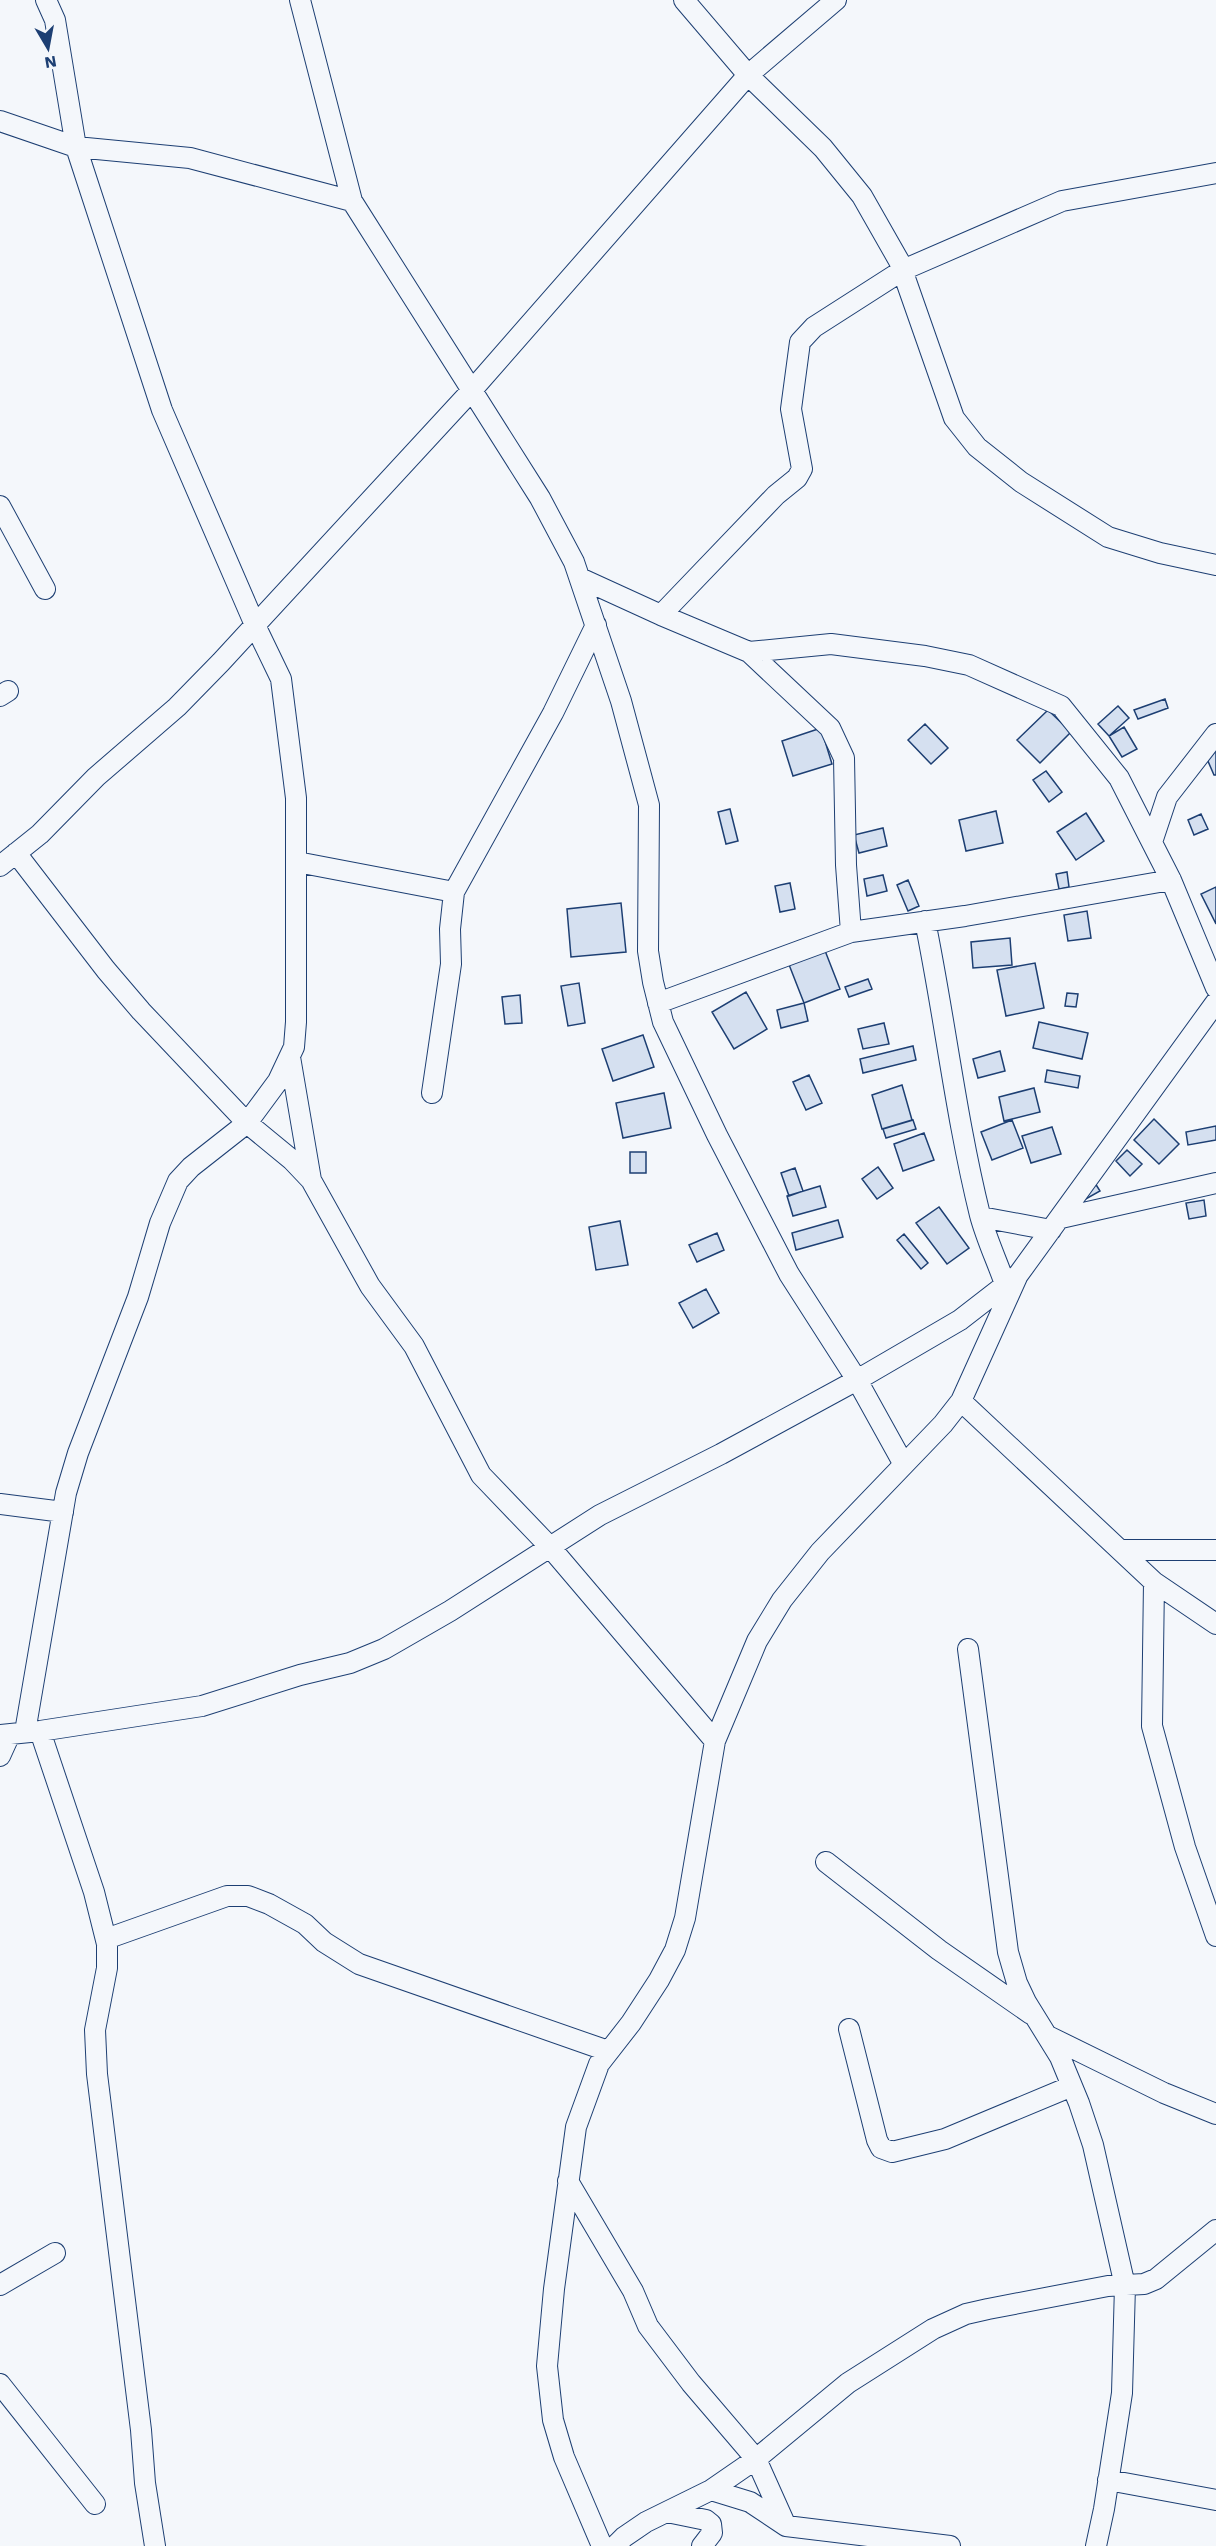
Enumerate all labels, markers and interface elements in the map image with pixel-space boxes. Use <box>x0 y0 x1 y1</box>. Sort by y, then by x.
north arrow <box>18 18 78 78</box>
text: N <box>43 52 58 73</box>

